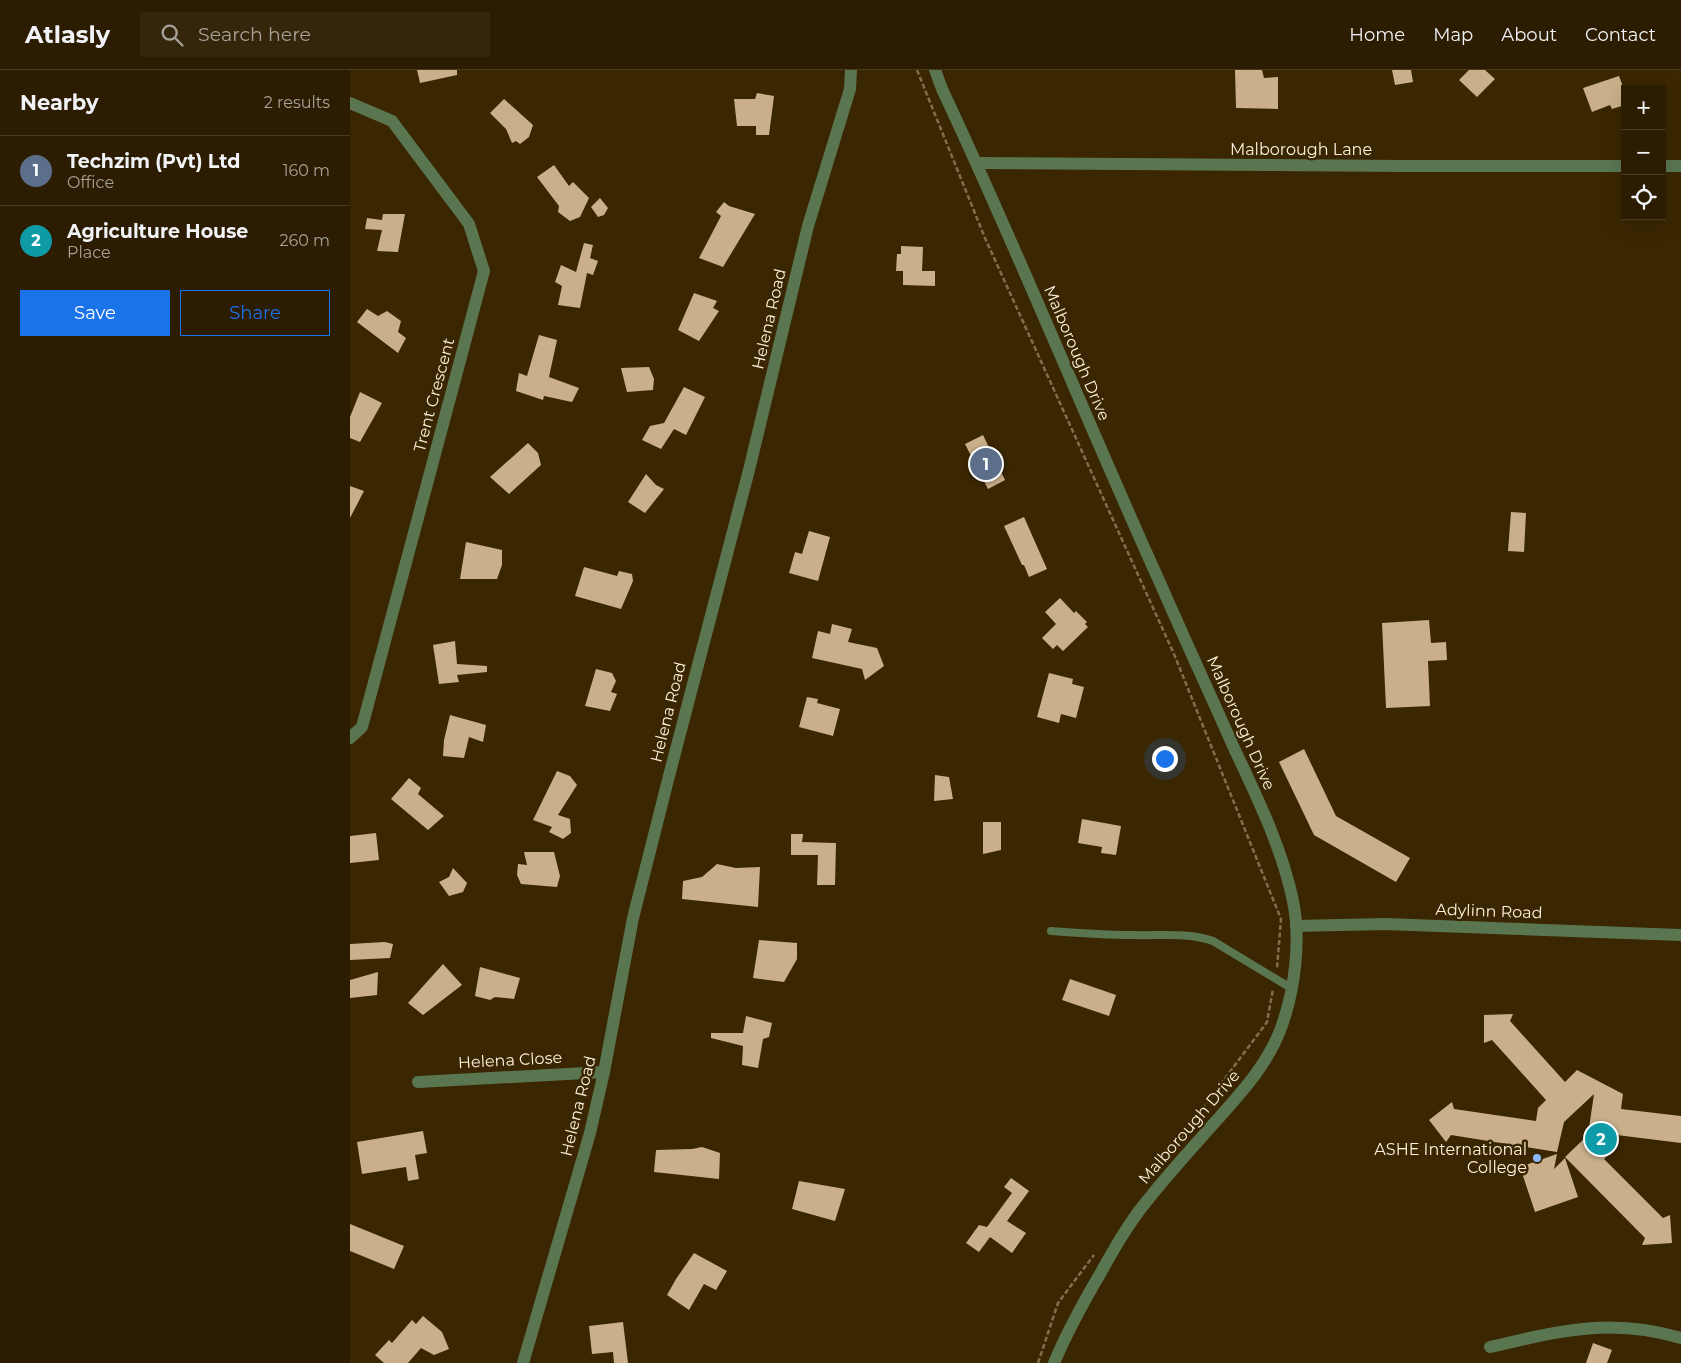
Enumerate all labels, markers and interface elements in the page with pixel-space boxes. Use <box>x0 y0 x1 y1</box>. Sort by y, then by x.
search box <box>140 12 490 57</box>
text: Atlasly <box>25 20 110 49</box>
icon: search <box>158 21 186 49</box>
text: Search here <box>198 23 311 46</box>
text: Home <box>1349 24 1405 46</box>
text: Map <box>1433 24 1473 46</box>
text: About <box>1501 24 1557 46</box>
text: Contact <box>1585 24 1656 46</box>
map controls <box>1621 85 1666 220</box>
button: + <box>1621 85 1666 130</box>
text: Nearby <box>20 90 99 115</box>
text: 2 results <box>264 93 330 112</box>
button: − <box>1621 130 1666 175</box>
street label: Malborough Lane <box>1230 140 1372 159</box>
text: Techzim (Pvt) Ltd <box>67 150 240 173</box>
text: 1 <box>33 161 39 180</box>
text: 160 m <box>283 161 330 180</box>
text: Office <box>67 173 114 192</box>
button: locate <box>1621 175 1666 220</box>
text: Agriculture House <box>67 220 248 243</box>
text: 2 <box>31 231 41 250</box>
text: 260 m <box>279 231 330 250</box>
text: Place <box>67 243 111 262</box>
street label: Helena Road <box>748 267 790 371</box>
street label: Malborough Drive <box>1040 283 1114 423</box>
button: Save <box>20 290 170 336</box>
button: Share <box>180 290 330 336</box>
street label: Trent Crescent <box>410 335 458 454</box>
pin: 1 <box>970 445 1002 483</box>
street label: Malborough Drive <box>1203 653 1279 793</box>
street label: Helena Road <box>646 660 690 764</box>
your location <box>1152 746 1178 772</box>
street label: Adylinn Road <box>1435 900 1543 922</box>
street label: Helena Close <box>457 1048 563 1072</box>
street label: Helena Road <box>556 1054 600 1158</box>
street label: Malborough Drive <box>1134 1066 1244 1188</box>
pin: 2 <box>1585 1120 1617 1158</box>
place label: ASHE International College <box>1374 1140 1527 1177</box>
marker: ASHE International College <box>1531 1152 1543 1164</box>

